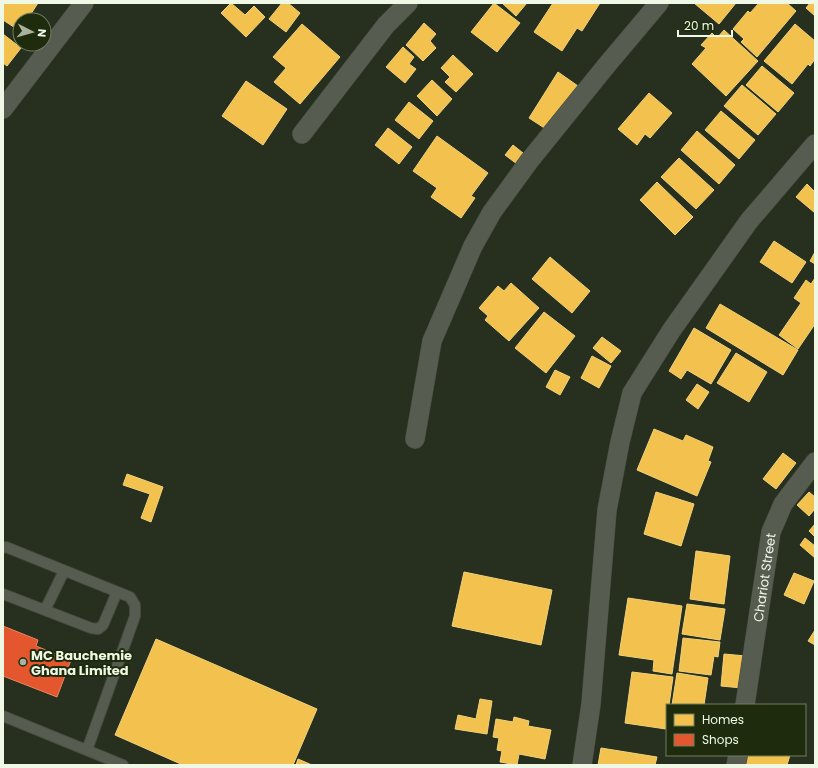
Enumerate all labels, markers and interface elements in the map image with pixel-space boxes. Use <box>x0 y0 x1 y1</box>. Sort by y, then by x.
north arrow <box>12 12 52 52</box>
scale bar <box>678 12 732 38</box>
text: 20 m <box>684 17 714 34</box>
text: N <box>34 28 50 38</box>
street label: Chariot Street <box>749 531 781 623</box>
place label: MC Bauchemie Ghana Limited <box>31 646 132 680</box>
marker: MC Bauchemie Ghana Limited <box>18 657 28 667</box>
legend <box>666 704 806 756</box>
text: Homes <box>702 711 744 728</box>
text: Shops <box>702 731 739 748</box>

